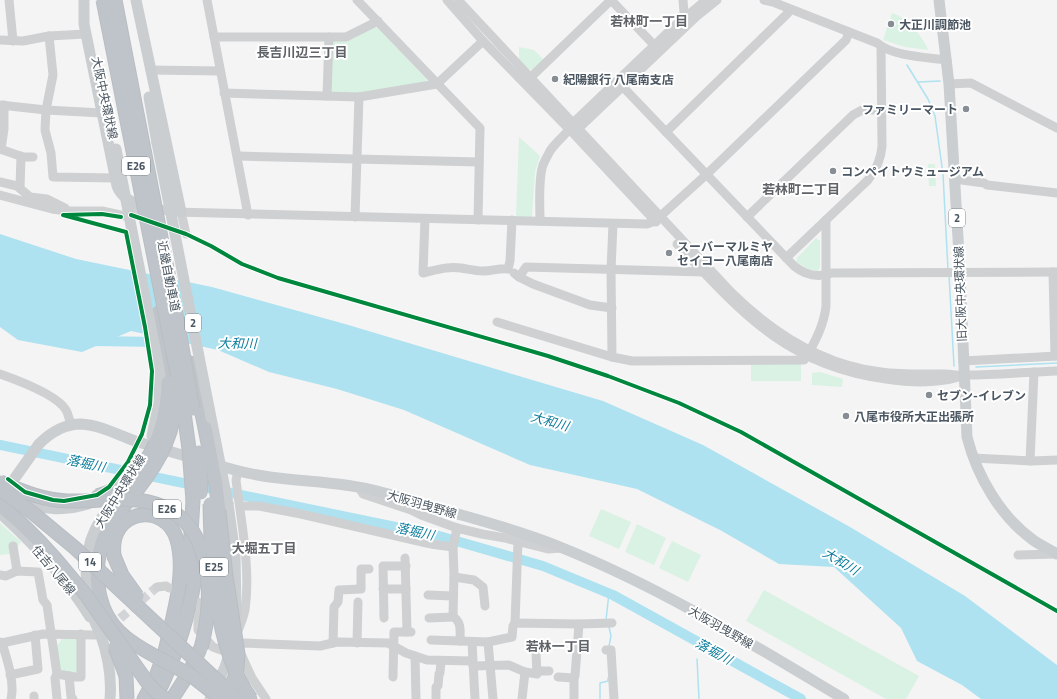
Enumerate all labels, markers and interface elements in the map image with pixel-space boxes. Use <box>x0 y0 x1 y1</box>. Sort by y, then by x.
district label: 若林町一丁目 <box>610 11 688 31</box>
place label: 大正川調節池 <box>899 15 971 34</box>
marker: 大正川調節池 <box>886 19 896 29</box>
district label: 長吉川辺三丁目 <box>256 42 348 62</box>
street label: 大阪中央環状線 <box>87 55 123 141</box>
place label: 紀陽銀行 八尾南支店 <box>563 70 674 89</box>
marker: 紀陽銀行 八尾南支店 <box>550 74 560 84</box>
place label: ファミリーマート <box>862 100 958 119</box>
marker: ファミリーマート <box>961 104 971 114</box>
road number: E26 <box>122 157 150 175</box>
place label: コンペイトウミュージアム <box>841 162 984 181</box>
marker: コンペイトウミュージアム <box>828 166 838 176</box>
district label: 若林町二丁目 <box>762 179 840 199</box>
road number: 2 <box>949 209 965 227</box>
place label: スーバーマルミヤ セイコー八尾南店 <box>677 237 773 270</box>
street label: 近畿自動車道 <box>153 239 185 313</box>
street label: 旧大阪中央環状線 <box>949 246 971 342</box>
marker: スーバーマルミヤ セイコー八尾南店 <box>664 248 674 258</box>
road number: 2 <box>185 314 201 332</box>
water label: 大和川 <box>217 333 259 353</box>
place label: セブン-イレブン <box>937 386 1026 405</box>
marker: セブン-イレブン <box>924 390 934 400</box>
water label: 大和川 <box>528 406 573 437</box>
place label: 八尾市役所大正出張所 <box>854 407 974 426</box>
marker: 八尾市役所大正出張所 <box>841 411 851 421</box>
water label: 落堀川 <box>65 449 109 477</box>
street label: 大阪中央環状線 <box>90 450 150 532</box>
street label: 大阪羽曳野線 <box>385 485 459 523</box>
road number: E26 <box>153 500 181 518</box>
water label: 落堀川 <box>394 517 438 545</box>
district label: 大堀五丁目 <box>231 538 297 558</box>
street label: 住吉八尾線 <box>27 541 81 599</box>
water label: 大和川 <box>819 542 865 581</box>
road number: 14 <box>79 553 101 571</box>
road number: E25 <box>200 558 228 576</box>
street label: 大阪羽曳野線 <box>685 601 757 653</box>
water label: 落堀川 <box>692 633 738 670</box>
district label: 若林一丁目 <box>525 636 591 656</box>

